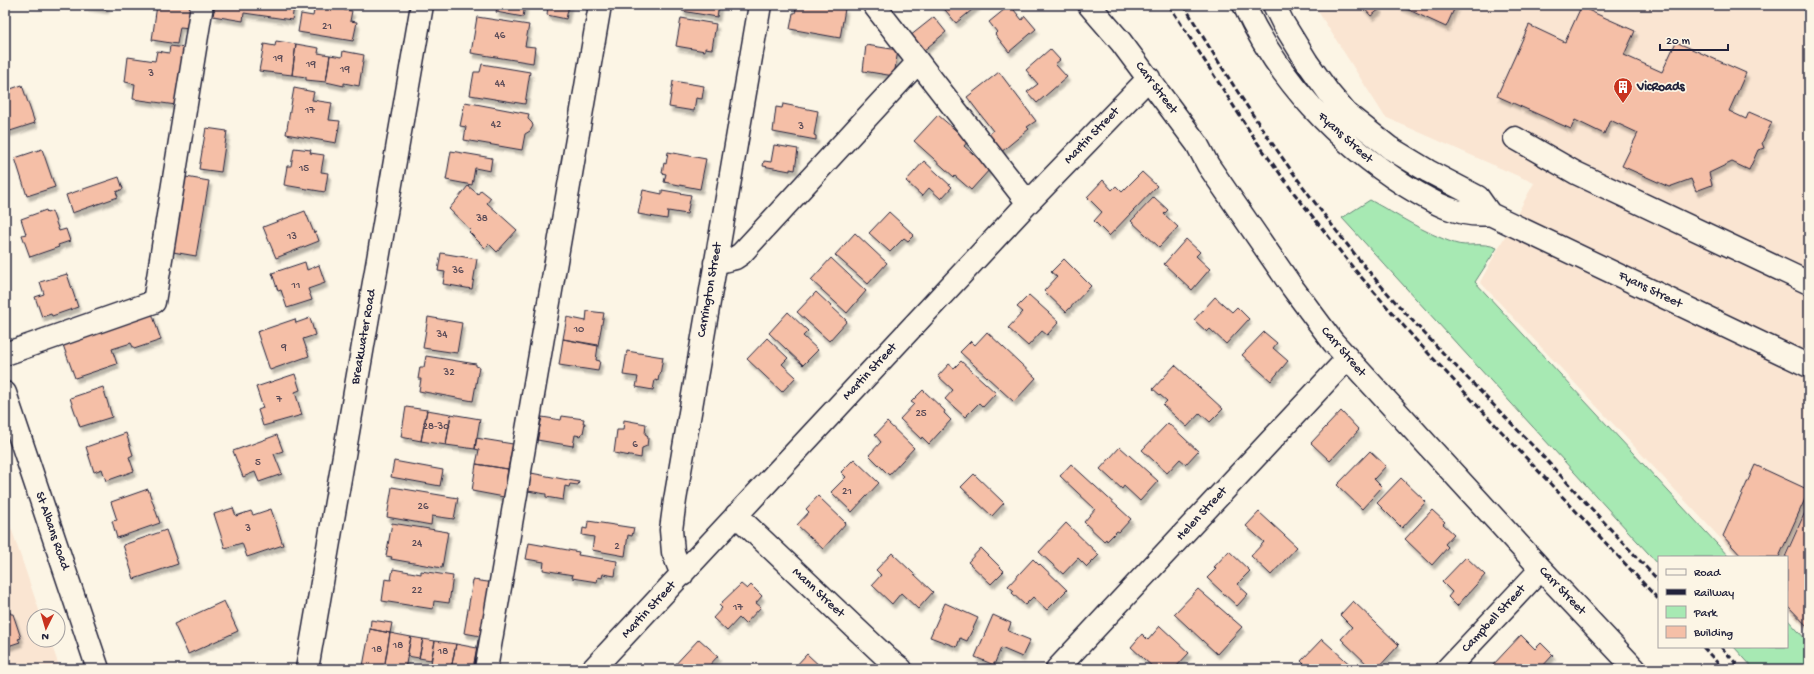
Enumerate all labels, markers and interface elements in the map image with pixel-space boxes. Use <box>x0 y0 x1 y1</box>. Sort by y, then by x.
house number: 21 <box>322 21 332 33</box>
scale bar <box>1660 26 1728 52</box>
house number: 46 <box>495 30 506 42</box>
text: 20 m <box>1666 35 1691 49</box>
house number: 19 <box>272 53 283 65</box>
house number: 19 <box>305 59 316 71</box>
street label: Carr Street <box>1132 59 1181 118</box>
house number: 19 <box>339 64 350 76</box>
house number: 3 <box>147 68 154 80</box>
building icon: VicRoads <box>1612 76 1634 104</box>
house number: 44 <box>495 78 506 90</box>
place label: VicRoads <box>1636 80 1686 95</box>
street label: Martin Street <box>1061 103 1124 167</box>
house number: 17 <box>304 105 315 117</box>
street label: Fyans Street <box>1314 109 1377 168</box>
house number: 42 <box>491 119 502 131</box>
house number: 3 <box>797 121 804 133</box>
house number: 15 <box>298 163 309 175</box>
house number: 38 <box>475 213 488 225</box>
house number: 13 <box>286 231 297 243</box>
street label: Carrington Street <box>694 240 726 338</box>
house number: 36 <box>451 265 464 277</box>
street label: Fyans Street <box>1615 268 1686 313</box>
house number: 11 <box>291 280 300 292</box>
street label: Breakwater Road <box>348 287 380 387</box>
house number: 10 <box>573 324 584 336</box>
street label: Carr Street <box>1317 324 1370 381</box>
house number: 34 <box>436 329 448 341</box>
street label: Martin Street <box>840 339 901 404</box>
house number: 9 <box>280 342 287 354</box>
house number: 32 <box>442 367 455 379</box>
house number: 7 <box>275 394 282 406</box>
house number: 25 <box>915 408 927 420</box>
house number: 28-30 <box>423 421 449 433</box>
house number: 6 <box>632 439 638 451</box>
house number: 5 <box>255 457 261 469</box>
street label: Helen Street <box>1173 483 1232 544</box>
house number: 21 <box>842 486 852 498</box>
street label: St Albans Road <box>32 490 73 573</box>
house number: 26 <box>418 501 429 513</box>
house number: 3 <box>244 523 251 535</box>
house number: 24 <box>412 538 423 550</box>
house number: 2 <box>614 541 620 553</box>
legend <box>1658 556 1788 648</box>
street label: Carr Street <box>1535 564 1590 619</box>
street label: Mann Street <box>789 565 849 622</box>
text: Road <box>1694 567 1721 581</box>
street label: Martin Street <box>619 577 680 642</box>
street label: Campbell Street <box>1459 581 1530 656</box>
house number: 22 <box>412 585 423 597</box>
text: Railway <box>1694 587 1734 601</box>
house number: 17 <box>732 602 743 614</box>
text: Park <box>1693 607 1719 621</box>
north arrow <box>26 608 66 648</box>
text: Building <box>1693 627 1733 641</box>
text: N <box>41 630 49 642</box>
house number: 18 <box>392 640 403 652</box>
house number: 18 <box>371 644 382 656</box>
house number: 18 <box>437 646 448 658</box>

